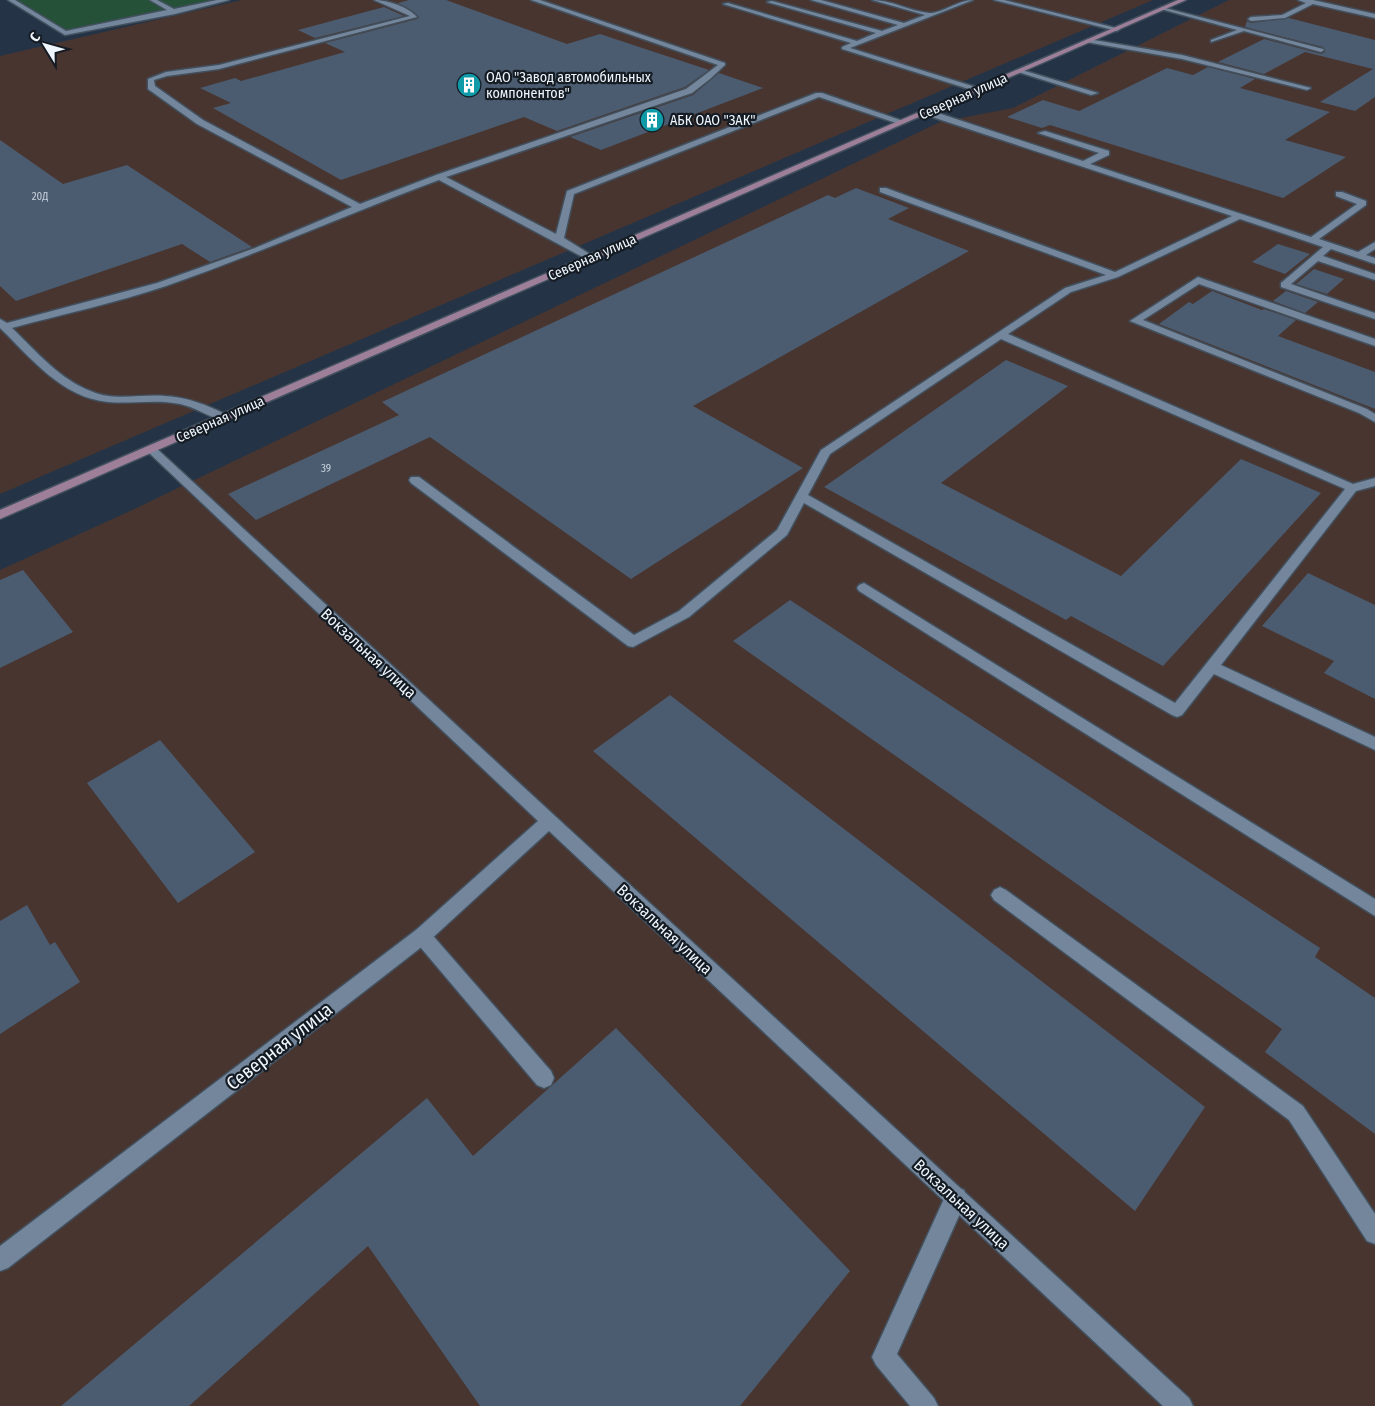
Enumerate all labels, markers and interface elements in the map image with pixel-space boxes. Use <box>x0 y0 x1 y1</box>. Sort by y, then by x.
north arrow <box>20 20 70 70</box>
text: С <box>26 29 44 46</box>
place label: ОАО "Завод автомобильных компонентов" <box>486 69 652 102</box>
street label: Северная улица <box>916 69 1010 123</box>
building icon: ОАО "Завод автомобильных компонентов" <box>456 72 482 98</box>
building icon: АБК ОАО "ЗАК" <box>639 107 665 133</box>
place label: АБК ОАО "ЗАК" <box>670 112 755 129</box>
house number: 20Д <box>32 190 48 203</box>
street label: Северная улица <box>545 230 639 284</box>
street label: Северная улица <box>173 392 267 446</box>
house number: 39 <box>321 462 331 475</box>
street label: Вокзальная улица <box>317 604 420 702</box>
street label: Вокзальная улица <box>613 880 716 978</box>
street label: Северная улица <box>222 998 337 1095</box>
street label: Вокзальная улица <box>910 1155 1013 1253</box>

